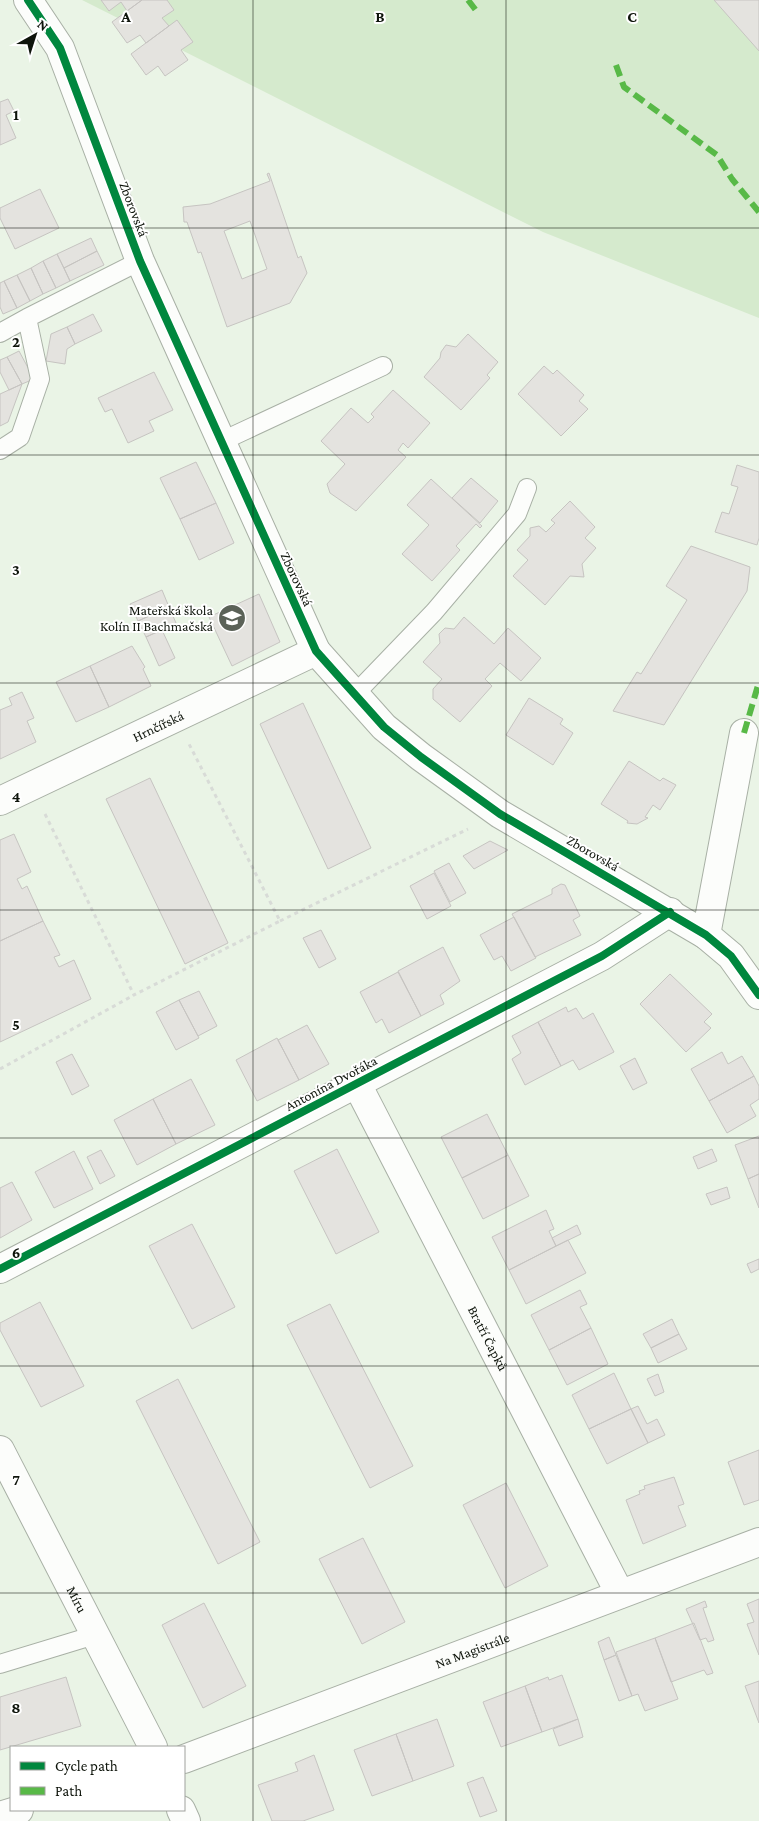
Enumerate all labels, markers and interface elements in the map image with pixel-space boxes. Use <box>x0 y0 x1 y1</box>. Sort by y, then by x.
text: A <box>120 8 131 25</box>
text: B <box>375 8 385 25</box>
text: C <box>627 8 637 25</box>
north arrow <box>10 10 60 60</box>
text: N <box>34 16 52 34</box>
text: 1 <box>13 106 19 123</box>
street label: Zborovská <box>116 179 152 239</box>
text: 2 <box>12 333 20 350</box>
street label: Zborovská <box>278 549 317 609</box>
text: 3 <box>12 561 20 578</box>
place label: Mateřská škola Kolín II Bachmačská <box>100 602 214 634</box>
school or university icon: Mateřská škola Kolín II Bachmačská <box>217 603 247 633</box>
street label: Hrnčířská <box>130 707 187 745</box>
text: 4 <box>12 788 21 805</box>
street label: Zborovská <box>564 832 623 875</box>
text: 5 <box>12 1016 20 1033</box>
street label: Antonína Dvořáka <box>282 1052 380 1114</box>
text: 6 <box>12 1244 20 1261</box>
street label: Bratří Čapků <box>465 1303 512 1374</box>
text: 7 <box>12 1471 20 1488</box>
street label: Míru <box>63 1583 91 1616</box>
street label: Na Magistrále <box>433 1629 511 1671</box>
text: 8 <box>11 1699 21 1716</box>
legend <box>10 1746 185 1811</box>
text: Cycle path <box>55 1758 118 1775</box>
text: Path <box>55 1783 82 1799</box>

